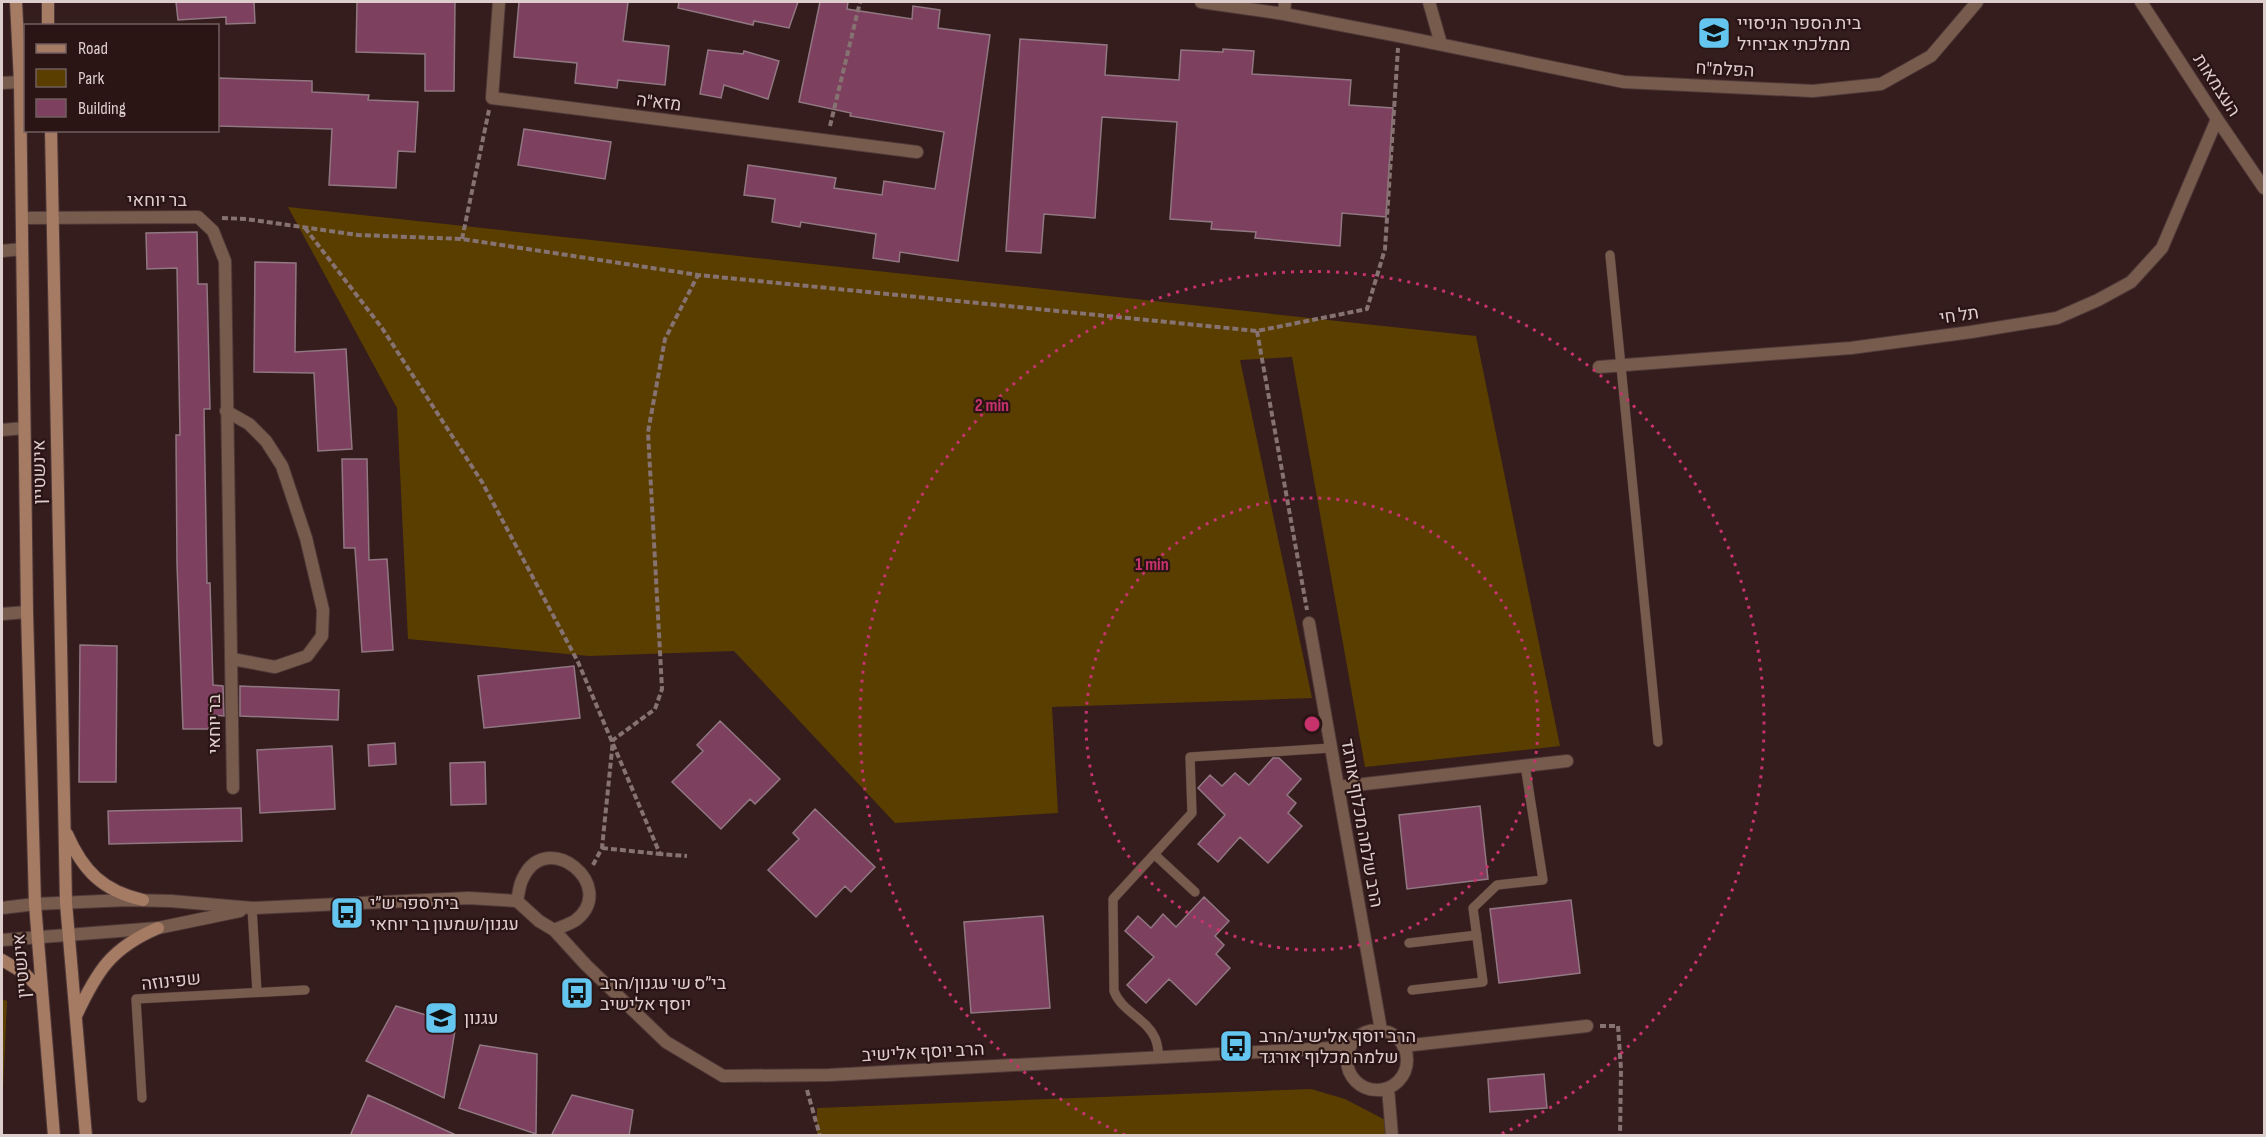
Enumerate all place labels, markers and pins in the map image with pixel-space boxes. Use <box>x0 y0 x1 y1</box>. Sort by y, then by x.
place label: בית הספר הניסויי ממלכתי אביחיל <box>1737 13 1862 55</box>
school or university icon: בית הספר הניסויי ממלכתי אביחיל <box>1696 15 1732 51</box>
centre of rings <box>1302 714 1322 734</box>
place label: בית ספר ש״י עגנון/שמעון בר יוחאי <box>370 893 519 935</box>
bus stop icon: בית ספר ש״י עגנון/שמעון בר יוחאי <box>329 895 365 931</box>
place label: בי״ס שי עגנון/הרב יוסף אלישיב <box>600 973 727 1015</box>
bus stop icon: בי״ס שי עגנון/הרב יוסף אלישיב <box>559 975 595 1011</box>
school or university icon: עגנון <box>423 1000 459 1036</box>
place label: עגנון <box>464 1008 498 1029</box>
place label: הרב יוסף אלישיב/הרב שלמה מכלוף אורגד <box>1259 1026 1416 1068</box>
bus stop icon: הרב יוסף אלישיב/הרב שלמה מכלוף אורגד <box>1218 1028 1254 1064</box>

